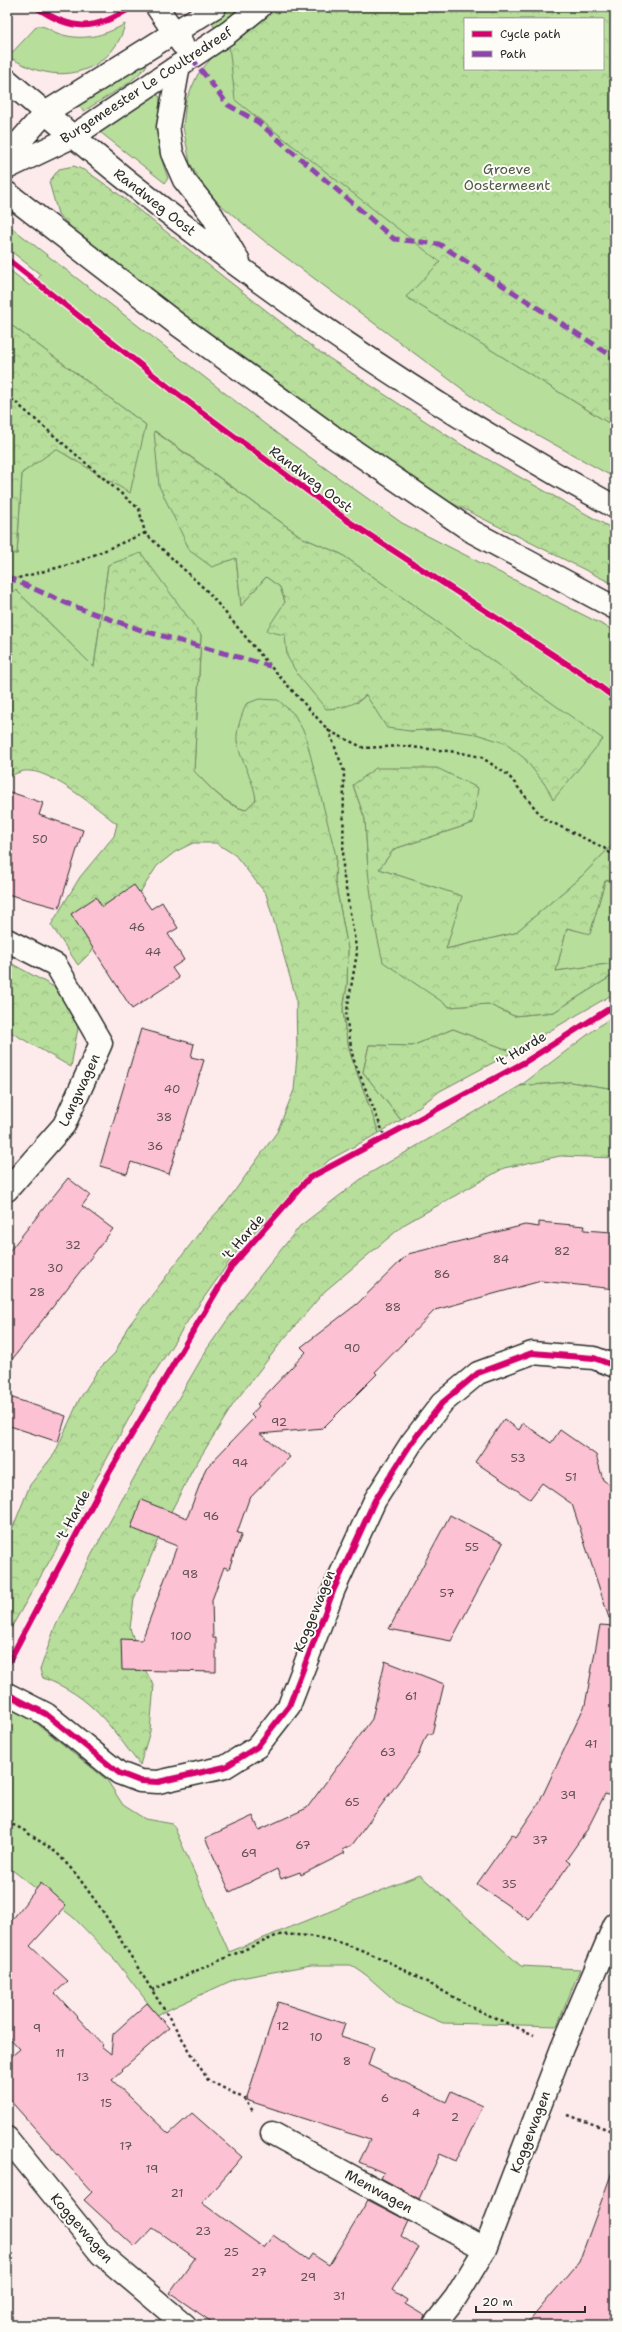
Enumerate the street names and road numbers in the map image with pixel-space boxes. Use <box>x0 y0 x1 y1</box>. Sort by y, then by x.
street label: Burgemeester Le Coultredreef <box>57 22 236 147</box>
street label: Randweg Oost <box>110 164 200 240</box>
street label: Randweg Oost <box>266 442 356 516</box>
street label: 't Harde <box>493 1027 549 1071</box>
street label: Langwagen <box>54 1050 104 1129</box>
street label: 't Harde <box>218 1210 268 1264</box>
street label: 't Harde <box>52 1486 94 1544</box>
street label: Koggewagen <box>289 1567 339 1655</box>
street label: Koggewagen <box>506 2088 554 2176</box>
street label: Menwagen <box>342 2165 416 2217</box>
street label: Koggewagen <box>47 2189 118 2267</box>

